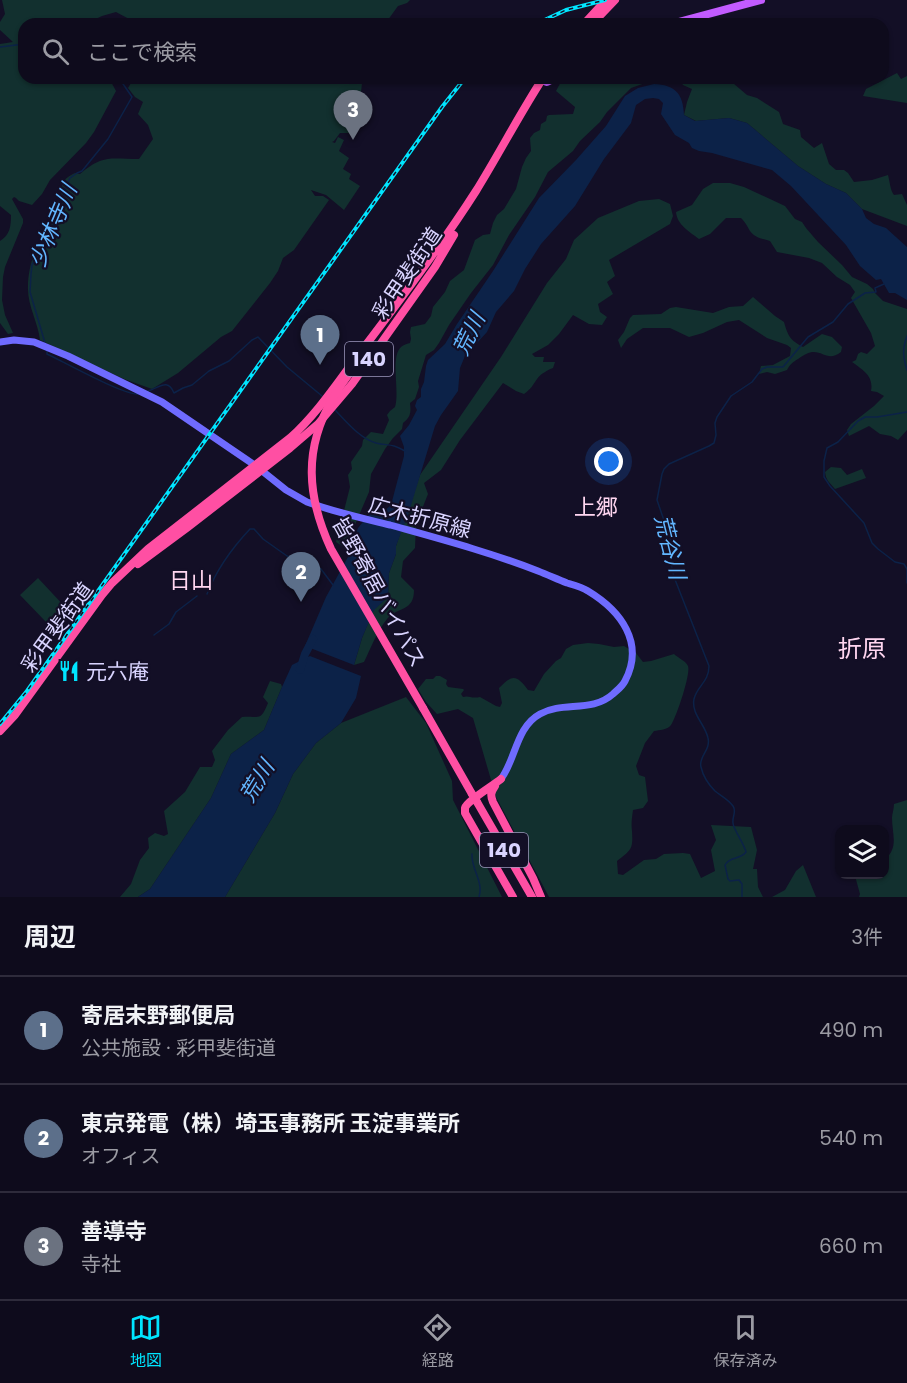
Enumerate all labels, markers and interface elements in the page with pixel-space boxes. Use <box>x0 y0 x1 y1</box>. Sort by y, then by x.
search box <box>18 18 889 84</box>
icon: search <box>39 35 72 68</box>
text: ここで検索 <box>87 37 197 68</box>
pin: 3 <box>334 90 372 140</box>
water label: 少林寺川 <box>22 178 85 273</box>
street label: 彩甲斐街道 <box>366 221 448 325</box>
water label: 荒川 <box>445 306 493 361</box>
pin: 1 <box>300 316 340 365</box>
road number: 140 <box>345 342 393 376</box>
your location <box>594 447 623 476</box>
street label: 広木折原線 <box>366 489 474 545</box>
district label: 上郷 <box>574 492 618 523</box>
water label: 荒谷川 <box>647 511 694 585</box>
street label: 皆野寄居バイパス <box>326 512 432 672</box>
pin: 2 <box>282 552 320 602</box>
district label: 日山 <box>169 565 213 596</box>
street label: 彩甲斐街道 <box>14 576 100 678</box>
district label: 折原 <box>838 632 886 665</box>
place label: 元六庵 <box>86 657 149 686</box>
restaurant icon: 元六庵 <box>57 659 81 683</box>
water label: 荒川 <box>232 752 283 808</box>
map controls <box>835 825 889 879</box>
button: layers <box>835 825 889 879</box>
road number: 140 <box>480 833 528 867</box>
text: 周辺 <box>24 919 76 955</box>
text: 3件 <box>851 923 883 951</box>
text: 寄居末野郵便局 <box>81 1000 235 1031</box>
text: 1 <box>40 1016 47 1044</box>
text: 490 m <box>819 1016 883 1044</box>
text: 公共施設 · 彩甲斐街道 <box>81 1034 276 1062</box>
text: 東京発電（株）埼玉事務所 玉淀事業所 <box>81 1108 460 1139</box>
text: 2 <box>38 1124 49 1152</box>
text: 540 m <box>819 1124 883 1152</box>
text: オフィス <box>81 1142 161 1170</box>
text: 善導寺 <box>81 1216 147 1247</box>
text: 3 <box>37 1232 50 1260</box>
text: 660 m <box>819 1232 883 1260</box>
text: 寺社 <box>81 1250 121 1278</box>
tab: 地図 <box>129 1311 162 1373</box>
tab: 経路 <box>421 1311 454 1373</box>
tab: 保存済み <box>713 1311 777 1373</box>

